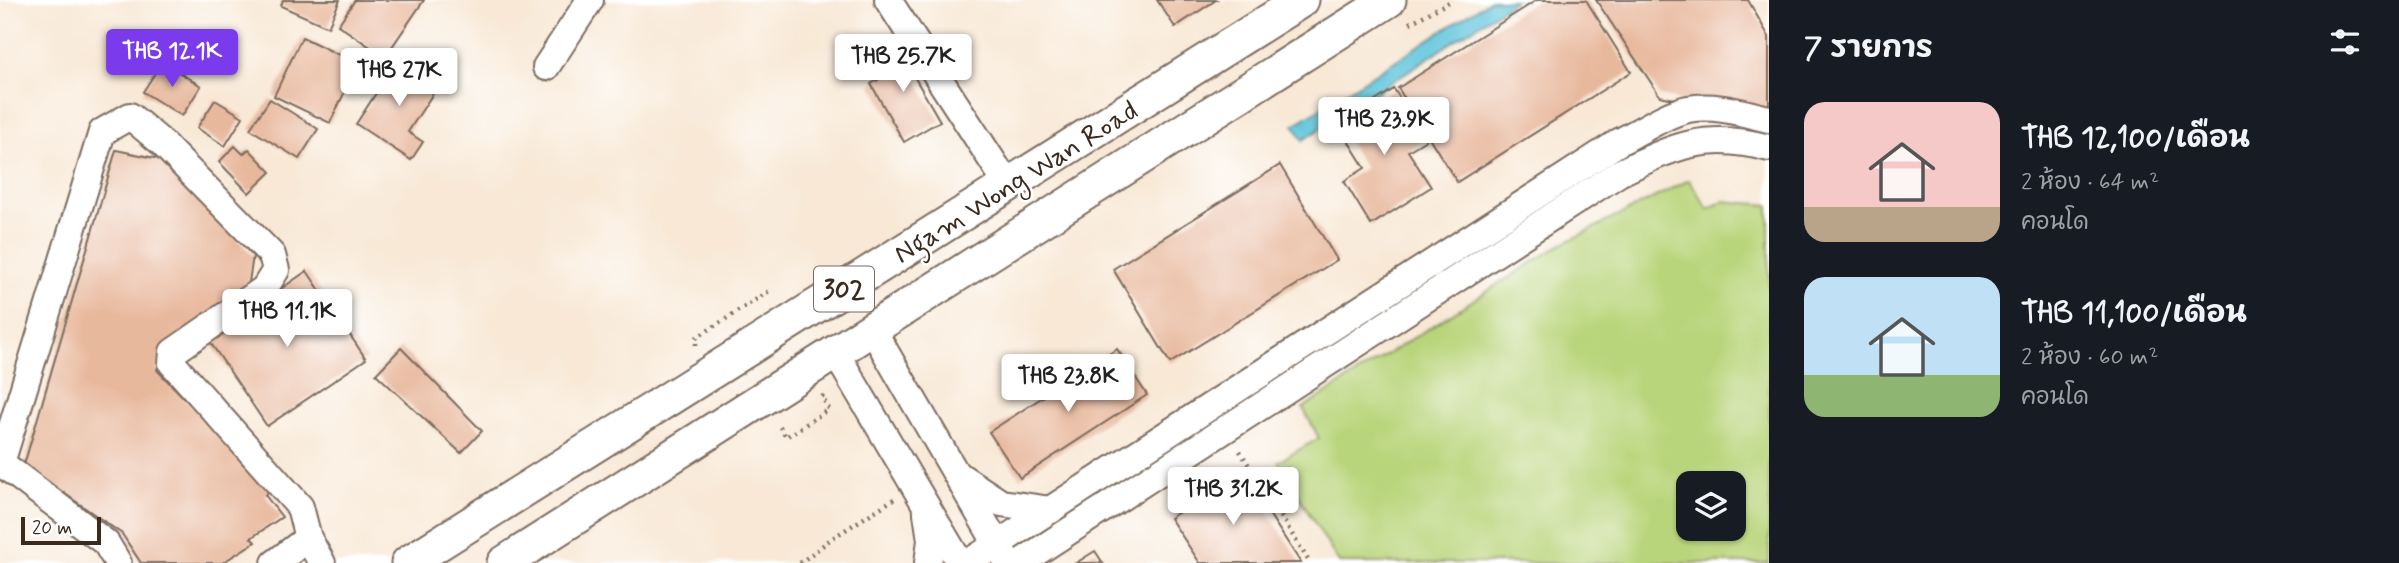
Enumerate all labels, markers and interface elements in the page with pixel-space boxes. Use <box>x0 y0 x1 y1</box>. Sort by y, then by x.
icon: filters <box>2326 23 2364 61</box>
pin: THB 12.1K <box>92 29 252 89</box>
text: 7 รายการ <box>1804 29 1933 68</box>
pin: THB 25.7K <box>823 34 983 94</box>
text: THB 12.1K <box>122 37 222 67</box>
text: THB 25.7K <box>851 42 955 72</box>
pin: THB 27K <box>334 48 464 108</box>
text: THB 27K <box>356 56 442 86</box>
street label: Ngam Wong Wan Road <box>887 93 1147 276</box>
pin: THB 23.9K <box>1304 97 1464 157</box>
text: THB 23.9K <box>1334 105 1434 135</box>
text: THB 12,100/เดือน <box>2021 119 2250 158</box>
icon: home <box>1860 130 1944 214</box>
text: 2 ห้อง · 64 m² <box>2021 168 2159 198</box>
text: คอนโด <box>2021 208 2089 238</box>
road number: 302 <box>814 266 874 312</box>
pin: THB 11.1K <box>207 290 367 349</box>
text: THB 11,100/เดือน <box>2021 294 2247 333</box>
text: THB 11.1K <box>238 297 336 327</box>
icon: home <box>1860 305 1944 389</box>
text: 2 ห้อง · 60 m² <box>2021 343 2158 373</box>
pin: THB 23.8K <box>988 354 1148 414</box>
text: THB 23.8K <box>1017 362 1119 392</box>
text: คอนโด <box>2021 383 2089 413</box>
pin: THB 31.2K <box>1153 468 1313 527</box>
map controls <box>1676 471 1746 541</box>
button: layers <box>1676 471 1746 541</box>
text: THB 31.2K <box>1184 475 1282 505</box>
scale bar <box>21 514 102 546</box>
text: 20 m <box>32 516 72 541</box>

